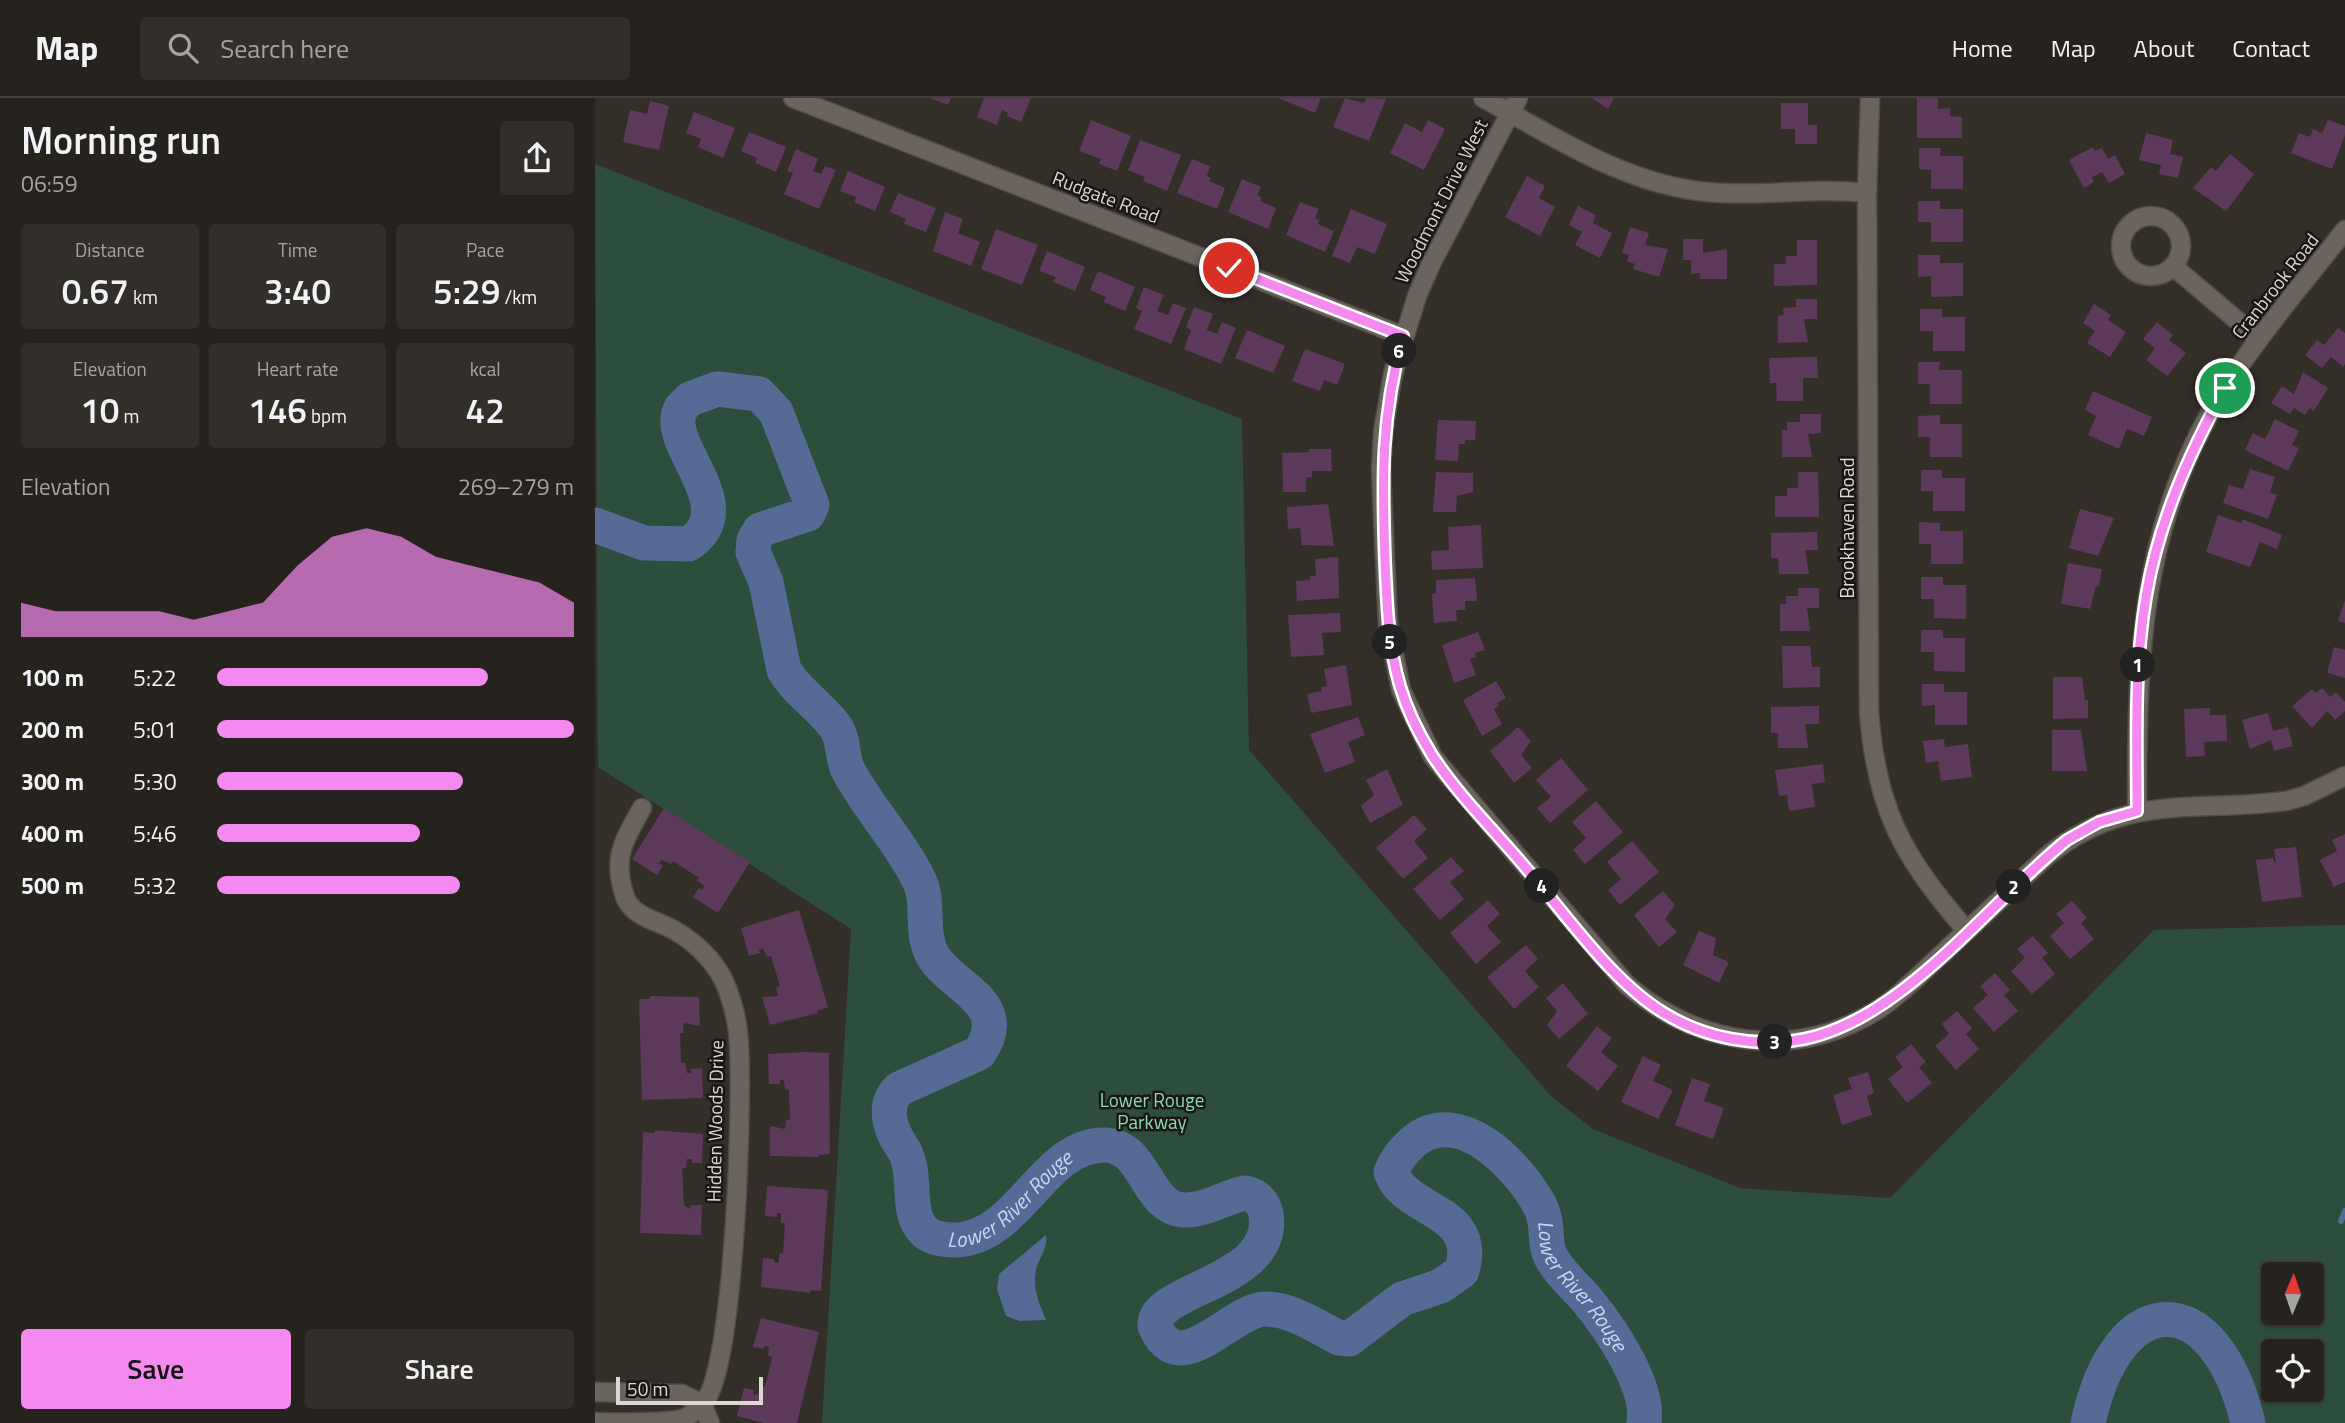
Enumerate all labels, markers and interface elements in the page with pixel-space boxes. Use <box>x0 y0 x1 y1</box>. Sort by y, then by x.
search box <box>140 17 630 80</box>
text: Map <box>35 23 98 73</box>
icon: search <box>164 29 202 67</box>
text: Search here <box>220 29 349 68</box>
text: Home <box>1952 30 2013 66</box>
text: Map <box>2051 30 2096 66</box>
text: About <box>2134 30 2194 66</box>
text: Contact <box>2232 30 2310 66</box>
text: Morning run <box>21 111 221 169</box>
street label: Woodmont Drive West <box>1387 113 1495 288</box>
button: share <box>500 121 574 195</box>
street label: Rudgate Road <box>1048 163 1164 230</box>
text: 06:59 <box>21 166 78 201</box>
street label: Cranbrook Road <box>2224 227 2325 345</box>
text: Distance <box>75 235 145 264</box>
text: Time <box>278 235 317 264</box>
text: Pace <box>466 235 504 264</box>
pin <box>1199 238 1259 298</box>
icon: check <box>1210 249 1248 287</box>
text: 0.67 <box>62 264 129 318</box>
text: 3:40 <box>264 264 331 318</box>
text: 5:29 <box>433 264 500 318</box>
text: km <box>129 282 158 311</box>
text: /km <box>500 282 537 311</box>
pin: 6 <box>1381 334 1417 368</box>
text: 6 <box>1393 336 1404 365</box>
text: Elevation <box>73 354 147 383</box>
text: Heart rate <box>257 354 338 383</box>
text: kcal <box>470 354 501 383</box>
pin <box>2195 358 2255 418</box>
icon: arrive <box>2206 369 2244 407</box>
text: 10 <box>80 383 119 437</box>
text: 146 <box>248 383 307 437</box>
text: 42 <box>466 383 505 437</box>
text: m <box>119 401 139 430</box>
text: bpm <box>307 401 347 430</box>
street label: Brookhaven Road <box>1832 458 1861 598</box>
text: Elevation <box>21 469 110 504</box>
text: 269–279 m <box>458 469 574 504</box>
pin: 5 <box>1373 624 1407 660</box>
text: 5 <box>1384 627 1395 656</box>
pin: 1 <box>2121 648 2155 682</box>
text: 1 <box>2132 650 2143 679</box>
text: 100 m <box>21 660 84 695</box>
text: 5:22 <box>133 660 177 695</box>
text: 200 m <box>21 712 84 747</box>
text: 5:01 <box>133 712 177 747</box>
text: 300 m <box>21 764 84 799</box>
text: 5:30 <box>133 764 177 799</box>
text: 400 m <box>21 816 84 851</box>
text: 5:46 <box>133 816 177 851</box>
text: 500 m <box>21 868 84 903</box>
text: 5:32 <box>133 868 177 903</box>
pin: 4 <box>1525 868 1559 904</box>
pin: 2 <box>1997 870 2031 904</box>
text: 4 <box>1536 871 1547 900</box>
text: 2 <box>2008 872 2019 901</box>
pin: 3 <box>1757 1024 1793 1060</box>
text: 3 <box>1769 1027 1780 1056</box>
street label: Hidden Woods Drive <box>699 1040 730 1202</box>
park label: Lower Rouge Parkway <box>1100 1085 1204 1136</box>
water label: Lower River Rouge <box>947 1141 1079 1255</box>
water label: Lower River Rouge <box>1530 1219 1637 1358</box>
north arrow <box>2261 1262 2324 1325</box>
map controls <box>2261 1262 2324 1402</box>
button: Save <box>21 1329 291 1409</box>
button: Share <box>305 1329 574 1409</box>
button: locate <box>2261 1339 2324 1402</box>
scale bar <box>616 1374 763 1406</box>
text: 50 m <box>627 1374 668 1403</box>

